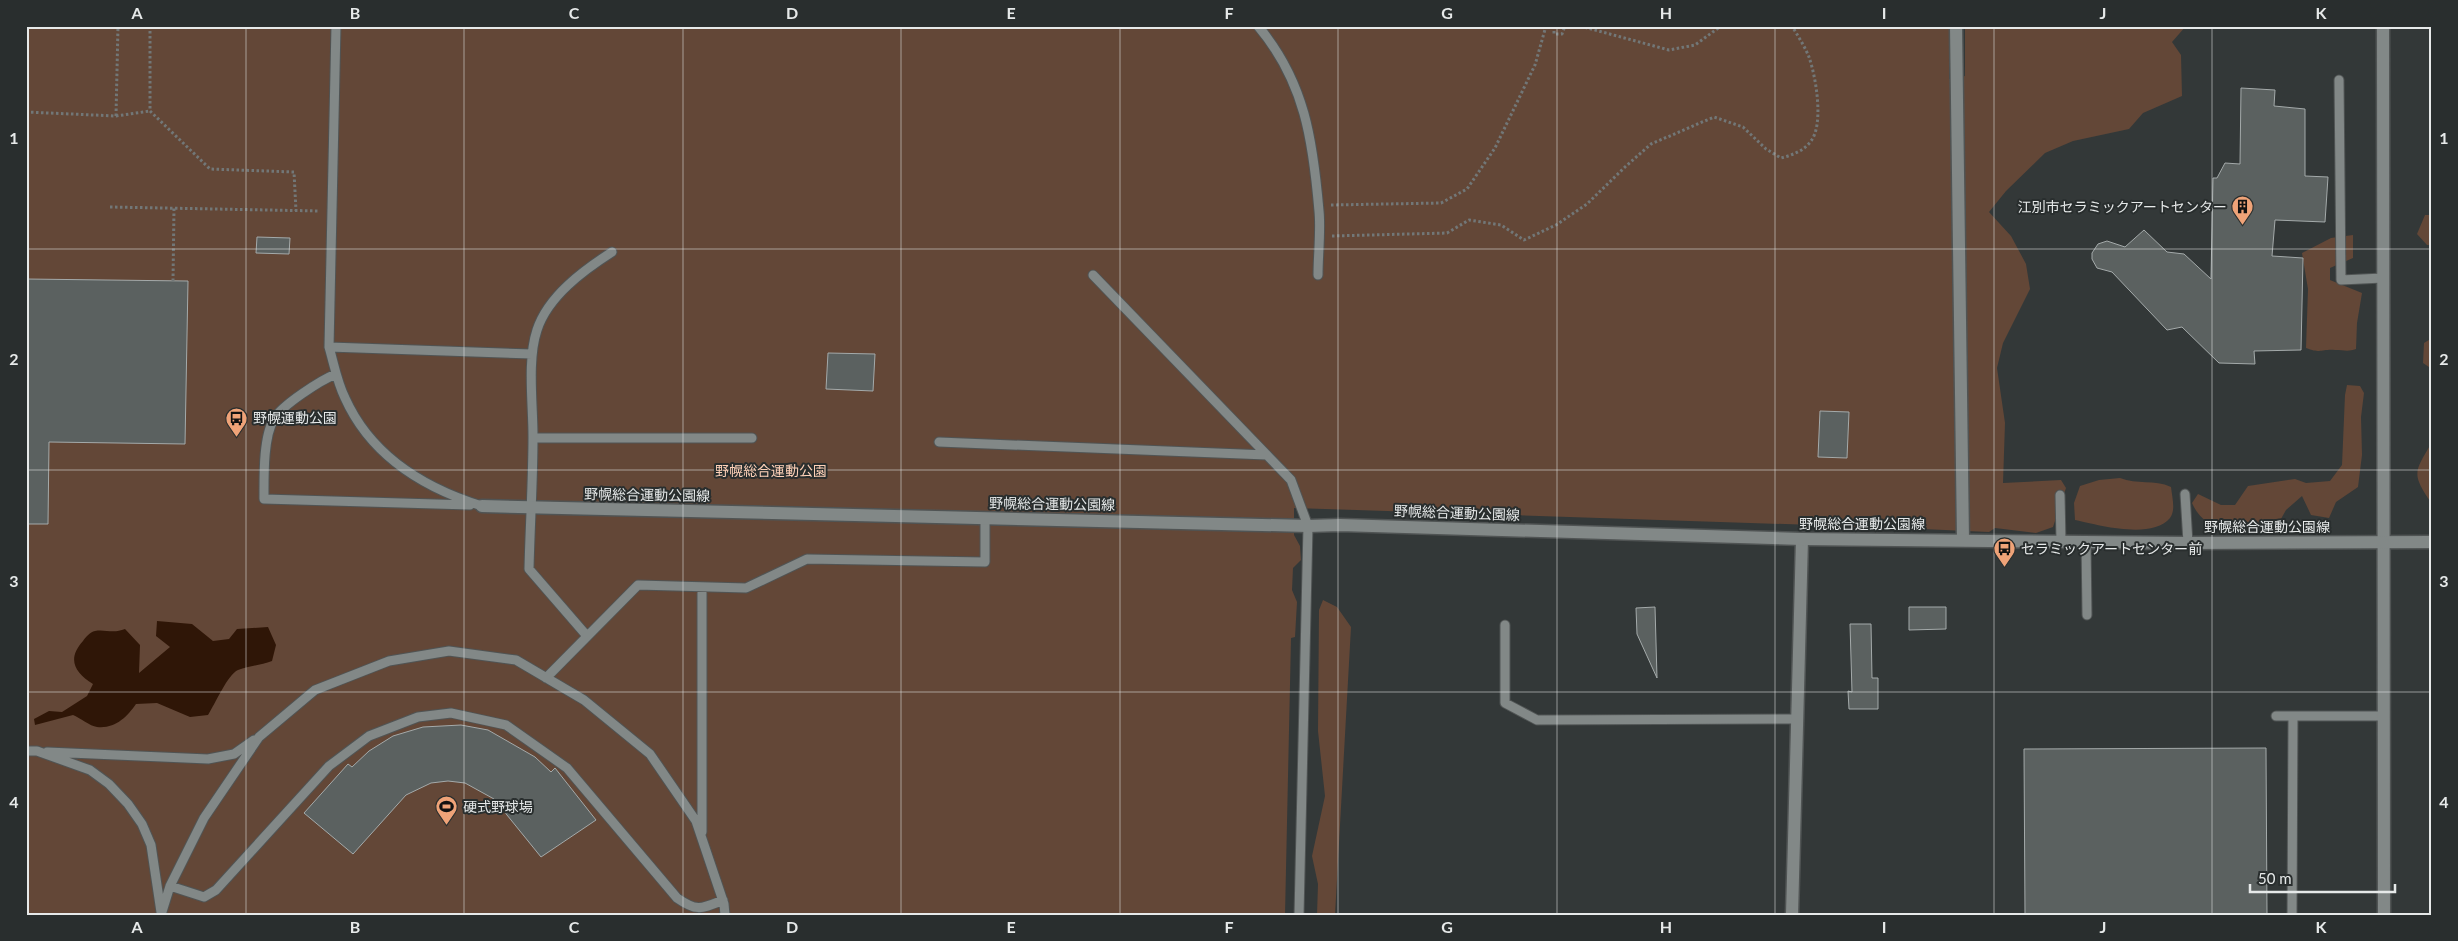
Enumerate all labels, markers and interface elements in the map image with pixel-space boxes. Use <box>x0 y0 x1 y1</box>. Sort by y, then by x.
text: A <box>130 3 143 22</box>
text: B <box>350 3 360 22</box>
text: C <box>569 3 580 22</box>
text: D <box>786 3 798 22</box>
text: E <box>1006 3 1016 22</box>
text: F <box>1224 3 1234 22</box>
text: G <box>1441 3 1453 22</box>
text: H <box>1660 3 1672 22</box>
text: I <box>1882 3 1886 22</box>
text: J <box>2100 3 2106 22</box>
text: K <box>2316 3 2328 22</box>
text: 1 <box>9 128 19 147</box>
text: 1 <box>2439 128 2449 147</box>
building icon: 江別市セラミックアートセンター <box>2231 195 2255 226</box>
place label: 江別市セラミックアートセンター <box>2018 198 2227 215</box>
text: 2 <box>9 349 19 368</box>
text: 2 <box>2439 349 2449 368</box>
bus stop icon: 野幌運動公園 <box>225 406 249 437</box>
place label: 野幌運動公園 <box>253 409 337 426</box>
park label: 野幌総合運動公園 <box>715 462 827 479</box>
street label: 野幌総合運動公園線 <box>584 485 710 504</box>
street label: 野幌総合運動公園線 <box>989 494 1115 513</box>
street label: 野幌総合運動公園線 <box>1394 502 1520 523</box>
street label: 野幌総合運動公園線 <box>1799 515 1925 532</box>
street label: 野幌総合運動公園線 <box>2204 518 2330 535</box>
bus stop icon: セラミックアートセンター前 <box>1993 537 2017 568</box>
place label: セラミックアートセンター前 <box>2021 540 2202 557</box>
text: 3 <box>9 571 19 590</box>
text: 3 <box>2439 571 2449 590</box>
text: 4 <box>9 792 19 811</box>
text: 4 <box>2439 792 2449 811</box>
sports icon: 硬式野球場 <box>435 795 459 826</box>
place label: 硬式野球場 <box>463 798 533 815</box>
scale bar <box>2250 861 2396 893</box>
text: 50 m <box>2258 869 2292 887</box>
text: A <box>130 917 143 936</box>
text: B <box>350 917 360 936</box>
text: C <box>569 917 580 936</box>
text: D <box>786 917 798 936</box>
text: E <box>1006 917 1016 936</box>
text: F <box>1224 917 1234 936</box>
text: G <box>1441 917 1453 936</box>
text: H <box>1660 917 1672 936</box>
text: I <box>1882 917 1886 936</box>
text: J <box>2100 917 2106 936</box>
text: K <box>2316 917 2328 936</box>

